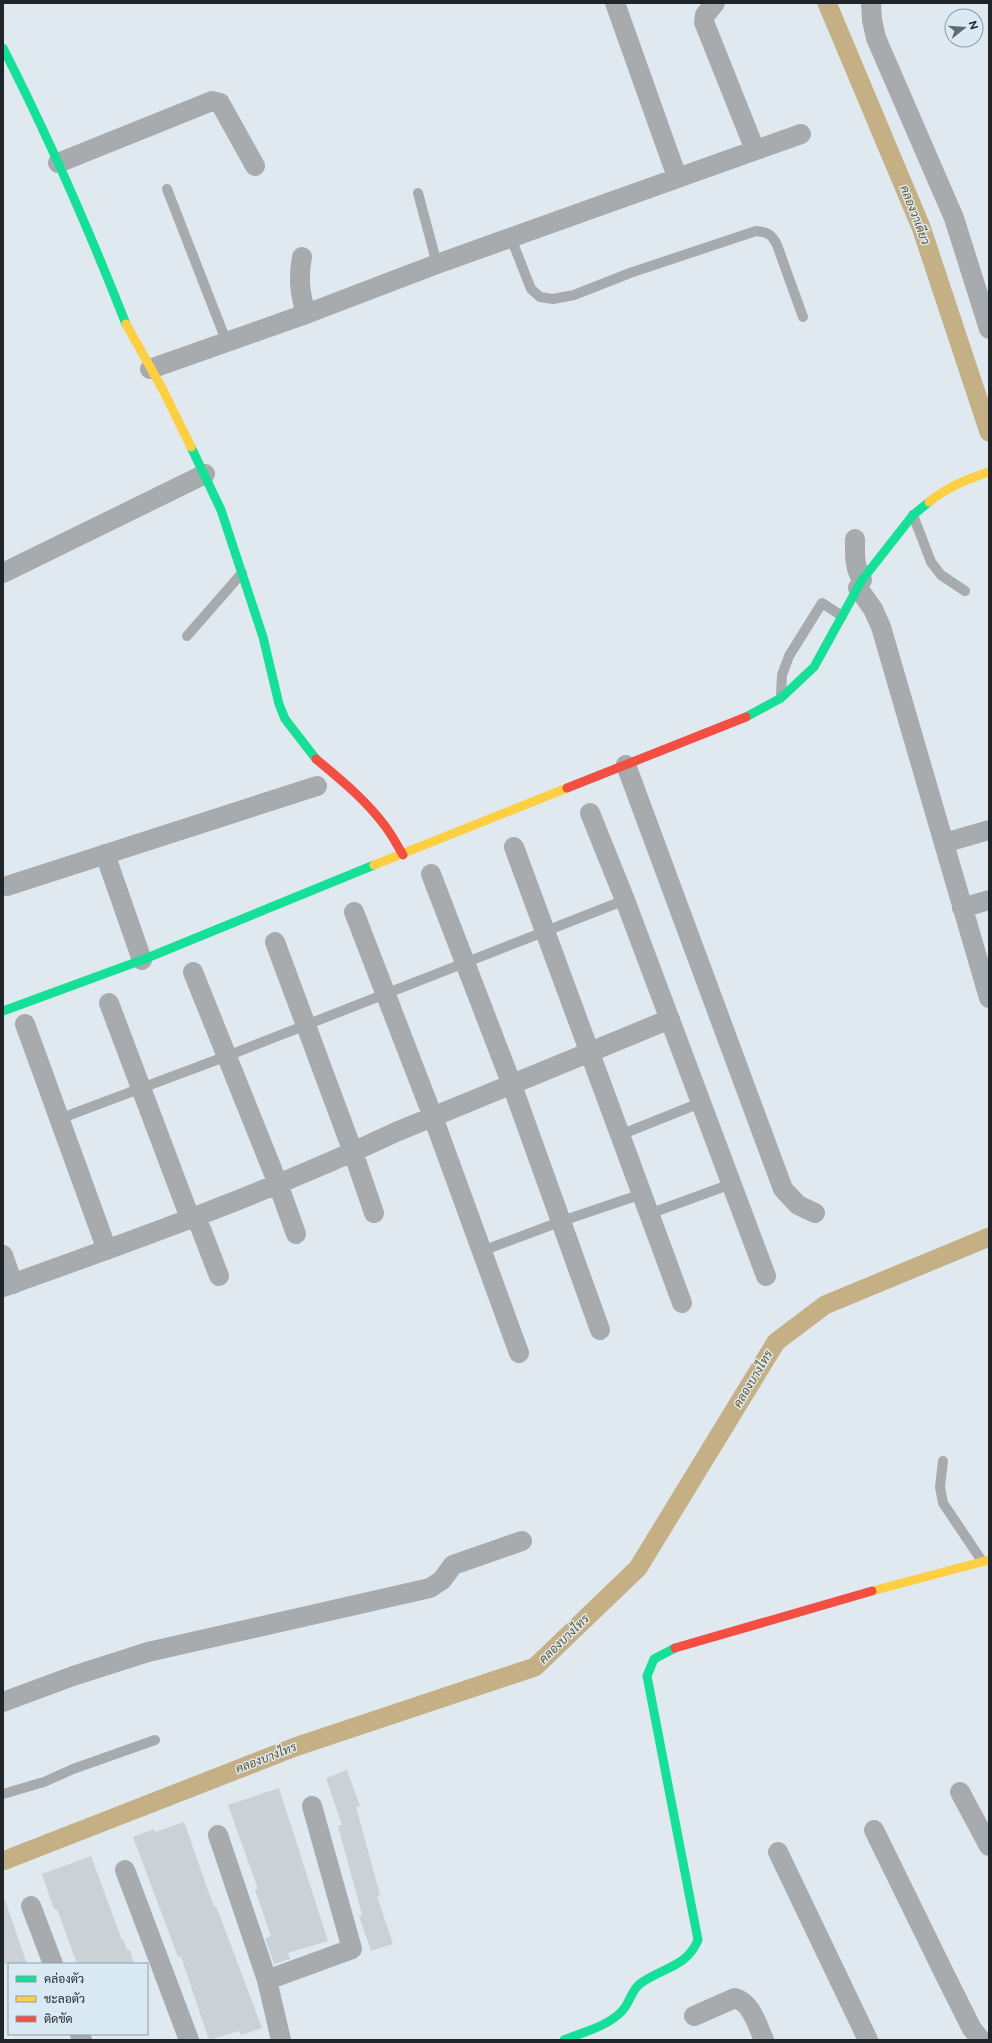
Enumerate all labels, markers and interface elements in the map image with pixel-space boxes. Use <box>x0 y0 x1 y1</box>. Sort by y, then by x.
north arrow <box>944 8 984 48</box>
text: N <box>966 19 981 31</box>
water label: คลองวาเดียว <box>897 183 934 247</box>
water label: คลองบางไทร <box>730 1346 776 1410</box>
water label: คลองบางไทร <box>535 1610 593 1666</box>
water label: คลองบางไทร <box>233 1739 300 1776</box>
legend <box>8 1963 148 2035</box>
text: คล่องตัว <box>44 1972 84 1986</box>
text: ชะลอตัว <box>44 1992 85 2006</box>
text: ติดขัด <box>44 2012 73 2026</box>

